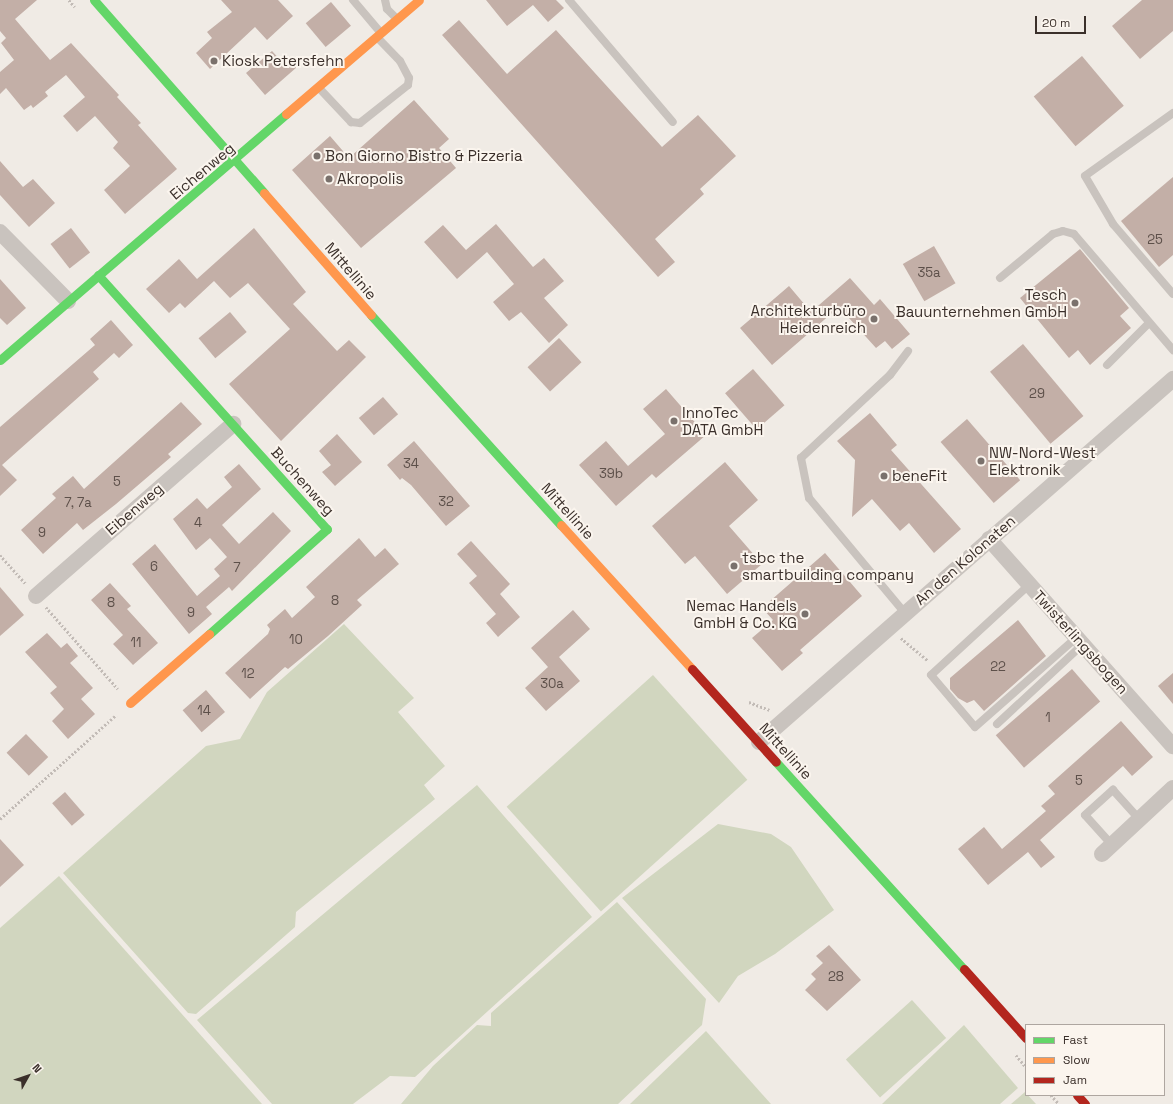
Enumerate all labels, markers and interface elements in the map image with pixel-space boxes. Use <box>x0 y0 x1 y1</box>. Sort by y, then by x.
scale bar <box>1037 8 1088 34</box>
text: 20 m <box>1042 15 1070 31</box>
place label: Kiosk Petersfehn <box>222 52 344 70</box>
marker: Kiosk Petersfehn <box>209 56 219 66</box>
street label: Eichenweg <box>166 139 238 203</box>
place label: Bon Giorno Bistro & Pizzeria <box>325 147 523 165</box>
marker: Bon Giorno Bistro & Pizzeria <box>312 151 322 161</box>
place label: Akropolis <box>337 170 403 188</box>
marker: Akropolis <box>324 174 334 184</box>
house number: 25 <box>1147 232 1163 248</box>
street label: Mittellinie <box>321 239 381 303</box>
house number: 35a <box>917 265 941 281</box>
place label: Tesch Bauunternehmen GmbH <box>896 285 1067 320</box>
marker: Tesch Bauunternehmen GmbH <box>1070 298 1080 308</box>
place label: Architekturbüro Heidenreich <box>751 301 866 336</box>
marker: Architekturbüro Heidenreich <box>869 314 879 324</box>
house number: 29 <box>1029 386 1045 402</box>
place label: InnoTec DATA GmbH <box>682 403 763 438</box>
marker: InnoTec DATA GmbH <box>669 416 679 426</box>
street label: Buchenweg <box>268 443 338 519</box>
place label: NW-Nord-West Elektronik <box>989 443 1096 478</box>
house number: 34 <box>403 456 419 472</box>
marker: NW-Nord-West Elektronik <box>976 456 986 466</box>
house number: 39b <box>599 466 623 482</box>
place label: beneFit <box>892 467 947 485</box>
marker: beneFit <box>879 471 889 481</box>
house number: 5 <box>113 474 121 490</box>
street label: Eibenweg <box>102 479 166 539</box>
street label: Mittellinie <box>538 479 598 543</box>
house number: 32 <box>438 494 454 510</box>
house number: 7, 7a <box>64 495 92 511</box>
street label: An den Kolonaten <box>911 511 1019 609</box>
house number: 4 <box>194 515 202 531</box>
house number: 9 <box>38 525 46 541</box>
place label: tsbc the smartbuilding company <box>742 548 914 583</box>
house number: 6 <box>150 559 158 575</box>
house number: 7 <box>233 560 241 576</box>
marker: tsbc the smartbuilding company <box>729 561 739 571</box>
street label: Twisterlingsbogen <box>1030 587 1132 697</box>
house number: 8 <box>331 593 339 609</box>
house number: 8 <box>107 595 115 611</box>
place label: Nemac Handels GmbH & Co. KG <box>686 596 797 631</box>
house number: 9 <box>187 605 195 621</box>
marker: Nemac Handels GmbH & Co. KG <box>800 609 810 619</box>
house number: 10 <box>289 632 303 648</box>
house number: 11 <box>131 635 141 651</box>
house number: 22 <box>990 659 1006 675</box>
house number: 12 <box>241 666 255 682</box>
house number: 30a <box>540 676 564 692</box>
house number: 14 <box>197 703 211 719</box>
house number: 1 <box>1045 710 1051 726</box>
street label: Mittellinie <box>756 719 816 783</box>
house number: 5 <box>1075 773 1083 789</box>
house number: 28 <box>828 969 844 985</box>
legend <box>1025 1024 1165 1096</box>
text: Fast <box>1063 1032 1088 1048</box>
text: Slow <box>1063 1052 1090 1068</box>
north arrow <box>8 1056 48 1096</box>
text: N <box>29 1061 45 1076</box>
text: Jam <box>1063 1072 1087 1088</box>

